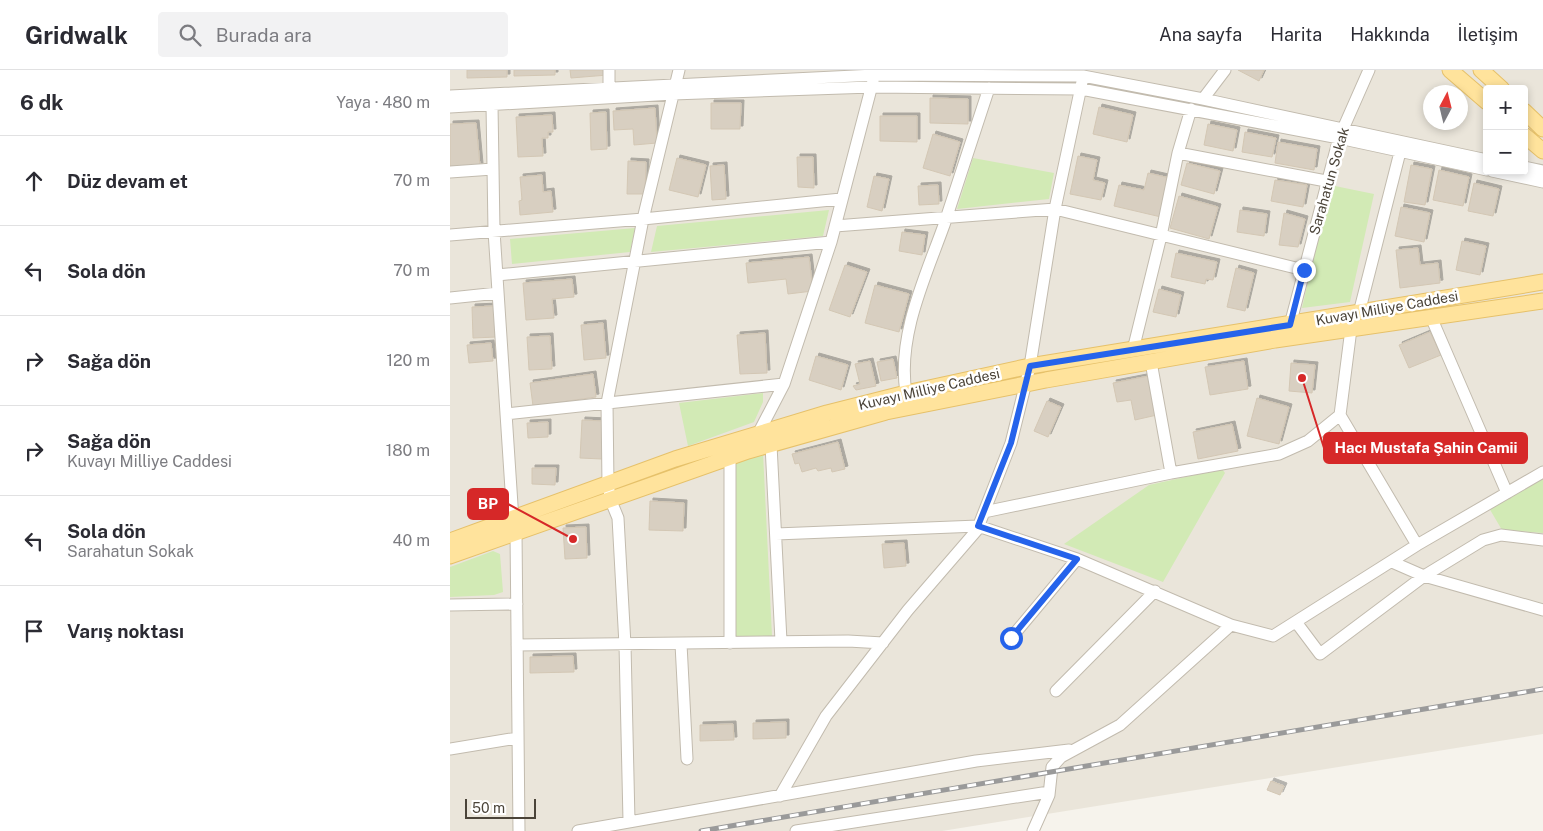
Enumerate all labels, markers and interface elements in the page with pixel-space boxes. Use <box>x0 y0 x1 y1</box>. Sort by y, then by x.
search box <box>158 12 508 57</box>
text: Gridwalk <box>25 21 128 49</box>
icon: search <box>176 21 204 49</box>
text: Burada ara <box>216 24 312 46</box>
text: Ana sayfa <box>1159 24 1242 45</box>
text: Harita <box>1270 24 1322 45</box>
text: Hakkında <box>1350 24 1430 45</box>
text: İletişim <box>1458 24 1518 45</box>
north arrow <box>1423 85 1468 130</box>
map controls <box>1483 85 1528 175</box>
button: + <box>1483 85 1528 130</box>
text: 6 dk <box>20 90 64 115</box>
text: Yaya · 480 m <box>336 93 430 112</box>
street label: Sarahatun Sokak <box>1306 125 1352 237</box>
button: − <box>1483 130 1528 175</box>
icon: ahead <box>20 167 48 195</box>
text: Düz devam et <box>67 170 188 192</box>
text: 70 m <box>393 171 430 190</box>
icon: left <box>20 257 48 285</box>
route end <box>1293 259 1316 282</box>
text: Sola dön <box>67 260 146 282</box>
text: 70 m <box>393 261 430 280</box>
street label: Kuvayı Milliye Caddesi <box>1315 288 1459 328</box>
icon: right <box>20 347 48 375</box>
text: Sağa dön <box>67 350 151 372</box>
text: 120 m <box>386 351 430 370</box>
street label: Kuvayı Milliye Caddesi <box>857 365 1001 413</box>
text: Sağa dön <box>67 430 151 452</box>
callout: Hacı Mustafa Şahin Camii <box>1324 433 1527 463</box>
icon: right <box>20 437 48 465</box>
text: Hacı Mustafa Şahin Camii <box>1334 439 1518 456</box>
text: 180 m <box>386 441 430 460</box>
text: Kuvayı Milliye Caddesi <box>67 452 232 471</box>
callout: BP <box>468 489 508 519</box>
text: BP <box>478 495 498 512</box>
text: Sola dön <box>67 520 146 542</box>
icon: left <box>20 527 48 555</box>
text: 40 m <box>392 531 430 550</box>
text: Sarahatun Sokak <box>67 542 194 561</box>
icon: arrive <box>20 617 48 645</box>
text: Varış noktası <box>67 620 184 642</box>
route start <box>1000 627 1023 650</box>
scale bar <box>465 796 536 819</box>
text: 50 m <box>472 800 505 816</box>

